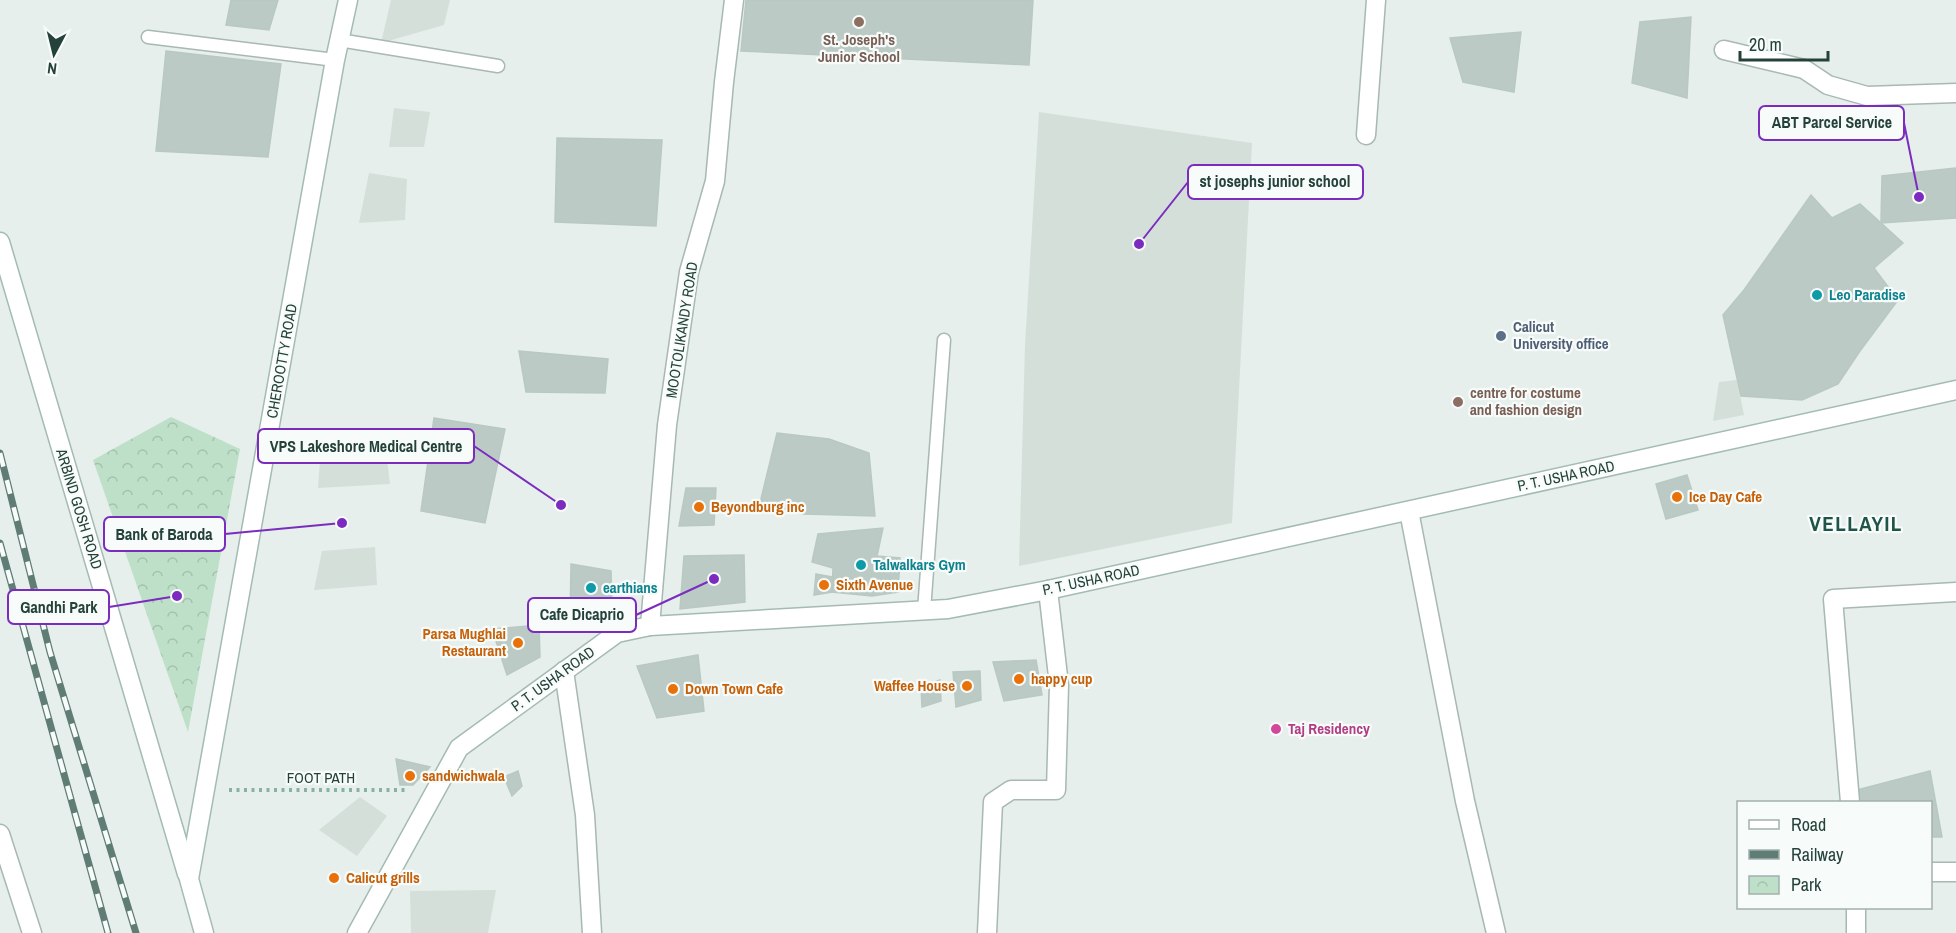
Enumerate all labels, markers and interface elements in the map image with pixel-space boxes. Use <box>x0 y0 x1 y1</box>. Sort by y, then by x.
marker: St. Joseph's Junior School <box>852 15 866 29</box>
north arrow <box>24 24 84 84</box>
scale bar <box>1740 24 1828 62</box>
place label: St. Joseph's Junior School <box>818 29 900 67</box>
text: 20 m <box>1749 32 1782 57</box>
text: N <box>46 57 58 80</box>
callout: ABT Parcel Service <box>1759 106 1904 140</box>
text: ABT Parcel Service <box>1772 111 1892 133</box>
callout: st josephs junior school <box>1188 165 1363 199</box>
text: st josephs junior school <box>1200 170 1350 192</box>
street label: MOOTOLIKANDY ROAD <box>660 260 703 400</box>
place label: Leo Paradise <box>1829 284 1906 305</box>
marker: Leo Paradise <box>1810 288 1824 302</box>
street label: CHEROOTTY ROAD <box>261 302 302 420</box>
place label: Calicut University office <box>1513 316 1609 354</box>
marker: Calicut University office <box>1494 329 1508 343</box>
place label: centre for costume and fashion design <box>1470 382 1582 420</box>
marker: centre for costume and fashion design <box>1451 395 1465 409</box>
callout: VPS Lakeshore Medical Centre <box>258 429 474 463</box>
text: VPS Lakeshore Medical Centre <box>270 435 462 457</box>
street label: ARBIND GOSH ROAD <box>51 445 108 572</box>
street label: P. T. USHA ROAD <box>1515 455 1616 496</box>
place label: Ice Day Cafe <box>1689 486 1762 507</box>
marker: Ice Day Cafe <box>1670 490 1684 504</box>
place label: Beyondburg inc <box>711 496 805 517</box>
marker: Beyondburg inc <box>692 500 706 514</box>
district label: VELLAYIL <box>1809 509 1903 538</box>
callout: Bank of Baroda <box>104 517 225 551</box>
text: Bank of Baroda <box>116 523 213 545</box>
place label: Talwalkars Gym <box>873 554 966 575</box>
marker: Talwalkars Gym <box>854 558 868 572</box>
street label: P. T. USHA ROAD <box>1040 559 1141 600</box>
place label: Sixth Avenue <box>836 574 913 595</box>
place label: earthians <box>603 577 658 598</box>
marker: Sixth Avenue <box>817 578 831 592</box>
marker: earthians <box>584 581 598 595</box>
callout: Gandhi Park <box>8 590 109 624</box>
text: Gandhi Park <box>20 596 98 618</box>
callout: Cafe Dicaprio <box>528 598 636 632</box>
text: Cafe Dicaprio <box>540 603 624 625</box>
place label: Parsa Mughlai Restaurant <box>423 623 506 661</box>
marker: Parsa Mughlai Restaurant <box>511 636 525 650</box>
street label: P. T. USHA ROAD <box>507 641 599 716</box>
place label: happy cup <box>1031 668 1093 689</box>
marker: happy cup <box>1012 672 1026 686</box>
place label: Waffee House <box>874 675 955 696</box>
place label: Down Town Cafe <box>685 678 783 699</box>
marker: Waffee House <box>960 679 974 693</box>
marker: Down Town Cafe <box>666 682 680 696</box>
place label: Taj Residency <box>1288 718 1370 739</box>
marker: Taj Residency <box>1269 722 1283 736</box>
place label: sandwichwala <box>422 765 505 786</box>
street label: FOOT PATH <box>287 767 355 788</box>
marker: sandwichwala <box>403 769 417 783</box>
legend <box>1737 801 1932 909</box>
text: Road <box>1791 812 1826 837</box>
text: Railway <box>1791 842 1844 867</box>
place label: Calicut grills <box>346 867 420 888</box>
marker: Calicut grills <box>327 871 341 885</box>
text: Park <box>1791 872 1822 897</box>

